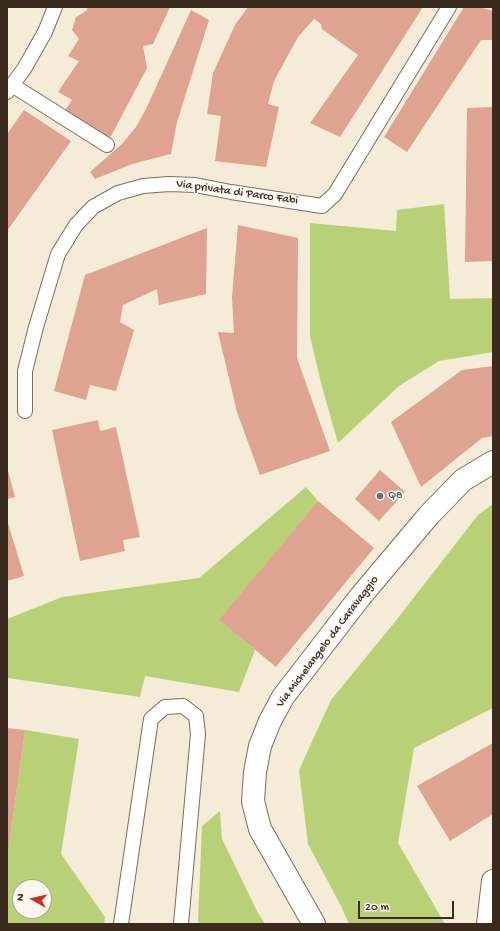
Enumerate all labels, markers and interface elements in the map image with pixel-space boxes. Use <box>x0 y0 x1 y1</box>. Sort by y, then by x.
street label: Via privata di Parco Fabi <box>175 177 299 209</box>
place label: Q8 <box>388 489 403 503</box>
marker: Q8 <box>375 491 385 501</box>
street label: Via Michelangelo da Caravaggio <box>274 573 382 711</box>
north arrow <box>12 879 52 919</box>
text: N <box>15 893 28 902</box>
scale bar <box>360 893 456 919</box>
text: 20 m <box>365 901 389 915</box>

